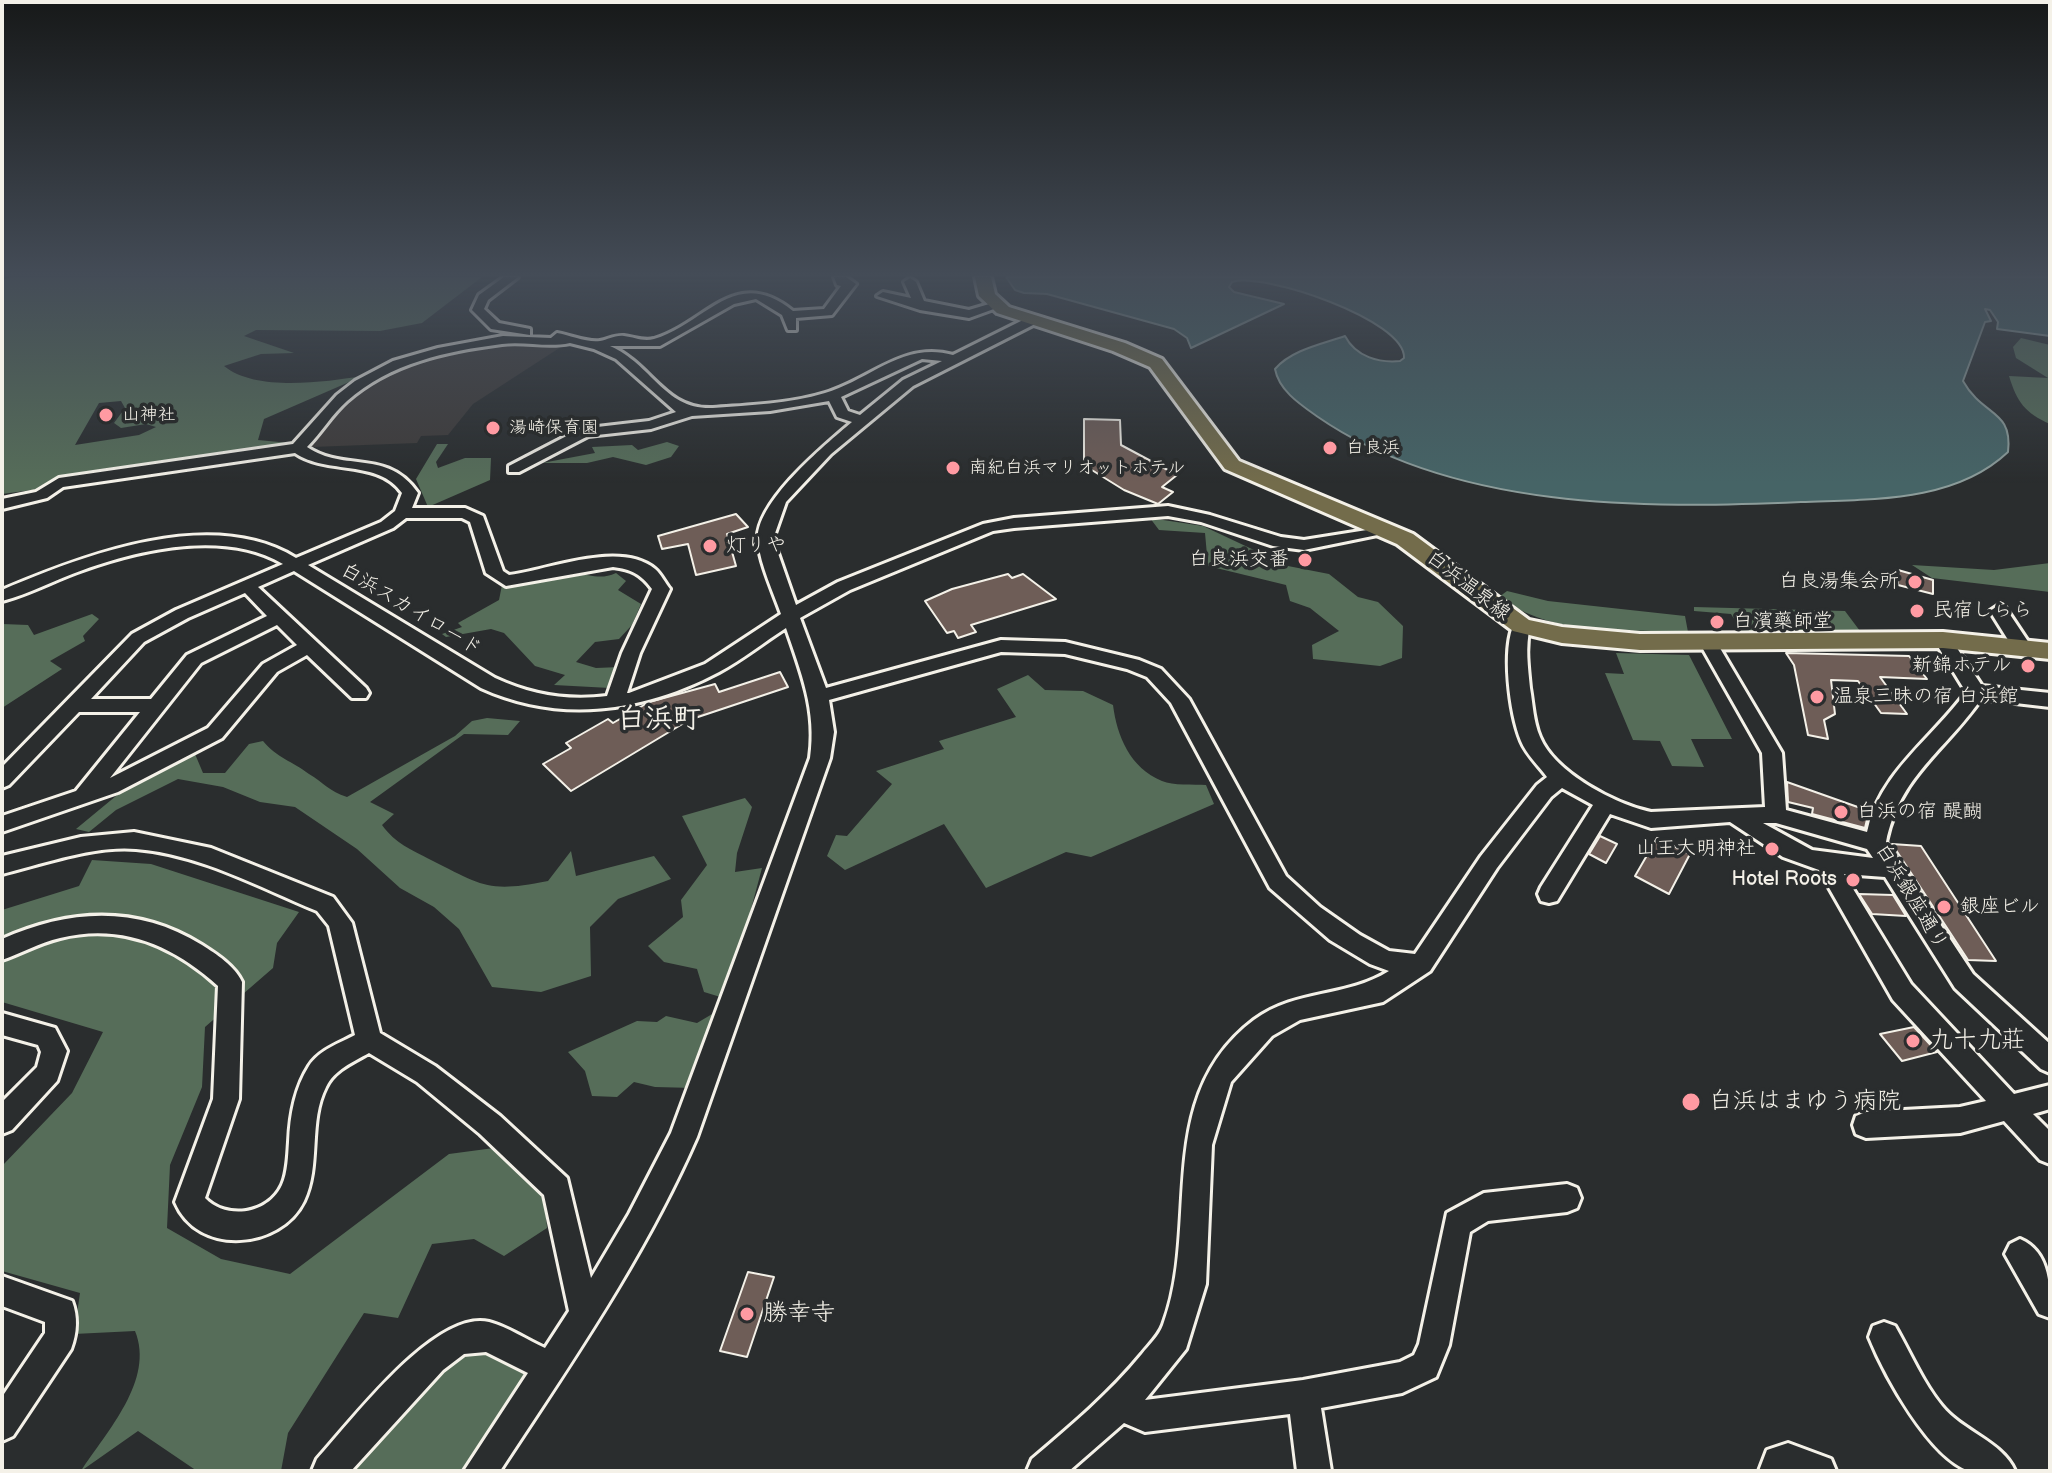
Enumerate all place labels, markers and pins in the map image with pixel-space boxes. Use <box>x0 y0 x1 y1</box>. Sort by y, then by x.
place label: 山神社 <box>122 404 176 426</box>
marker: 山神社 <box>97 406 115 424</box>
place label: 湯崎保育園 <box>509 417 599 439</box>
marker: 湯崎保育園 <box>484 419 502 437</box>
place label: 白良浜 <box>1346 437 1400 459</box>
marker: 白良浜 <box>1321 439 1339 457</box>
place label: 南紀白浜マリオットホテル <box>969 457 1185 479</box>
marker: 南紀白浜マリオットホテル <box>944 459 962 477</box>
place label: 灯りや <box>726 534 786 558</box>
marker: 灯りや <box>701 537 719 555</box>
place label: 白良浜交番 <box>1189 548 1289 572</box>
marker: 白良浜交番 <box>1296 551 1314 569</box>
place label: 白良湯集会所 <box>1779 570 1899 594</box>
marker: 白良湯集会所 <box>1906 573 1924 591</box>
place label: 民宿しらら <box>1933 599 2033 623</box>
marker: 民宿しらら <box>1908 602 1926 620</box>
place label: 白濱藥師堂 <box>1733 610 1833 634</box>
marker: 白濱藥師堂 <box>1708 613 1726 631</box>
place label: 新錦ホテル <box>1912 654 2012 678</box>
marker: 新錦ホテル <box>2019 657 2037 675</box>
place label: 温泉三昧の宿 白浜館 <box>1833 685 2018 709</box>
marker: 温泉三昧の宿 白浜館 <box>1808 688 1826 706</box>
place label: 白浜の宿 醍醐 <box>1857 800 1982 824</box>
marker: 白浜の宿 醍醐 <box>1832 803 1850 821</box>
place label: 山王大明神社 <box>1636 837 1756 861</box>
marker: 山王大明神社 <box>1763 840 1781 858</box>
place label: Hotel Roots <box>1731 868 1837 892</box>
marker: Hotel Roots <box>1844 871 1862 889</box>
place label: 銀座ビル <box>1960 895 2040 919</box>
marker: 銀座ビル <box>1935 898 1953 916</box>
place label: 九十九莊 <box>1929 1027 2025 1055</box>
marker: 九十九莊 <box>1904 1032 1922 1050</box>
place label: 白浜はまゆう病院 <box>1709 1088 1901 1116</box>
marker: 白浜はまゆう病院 <box>1680 1091 1702 1113</box>
place label: 勝幸寺 <box>763 1300 835 1328</box>
marker: 勝幸寺 <box>738 1305 756 1323</box>

